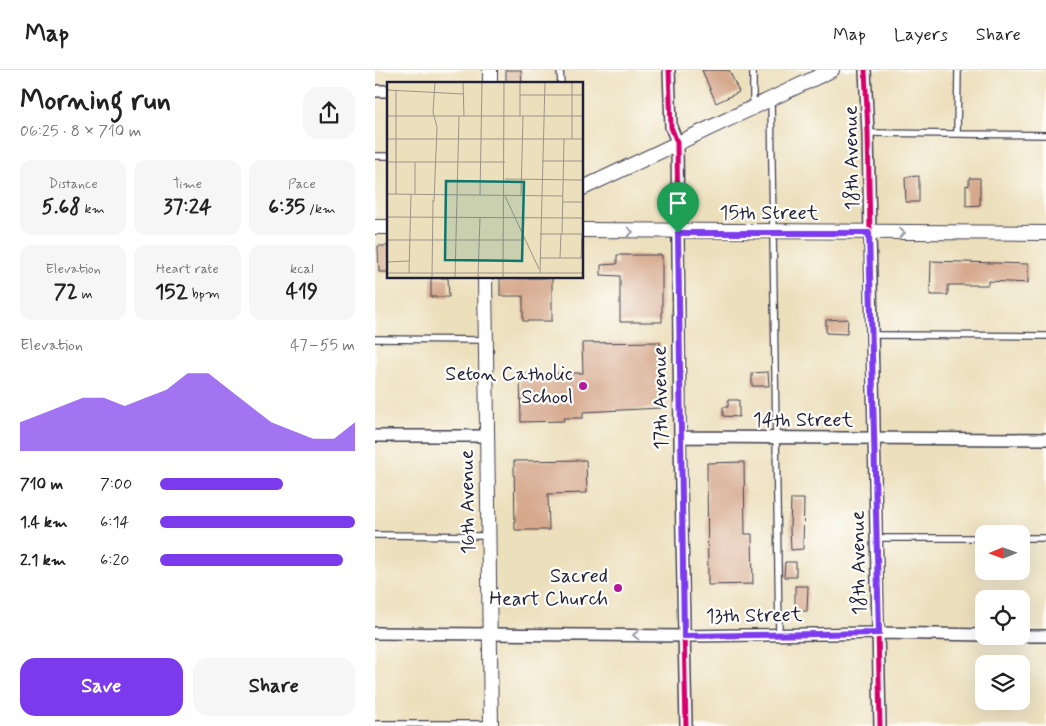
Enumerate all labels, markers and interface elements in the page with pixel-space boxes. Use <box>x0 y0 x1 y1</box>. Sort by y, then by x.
text: Map <box>25 19 69 50</box>
text: Map <box>833 23 866 47</box>
text: Layers <box>894 23 948 47</box>
text: Share <box>976 23 1021 47</box>
inset map <box>387 82 584 279</box>
text: Morning run <box>20 83 171 120</box>
button: share <box>303 87 355 139</box>
street label: 18th Avenue <box>838 105 866 211</box>
text: 06:25 · 8 × 710 m <box>20 121 141 142</box>
text: Distance <box>49 175 98 193</box>
text: Time <box>173 175 202 193</box>
text: Pace <box>288 175 316 193</box>
pin <box>657 182 699 233</box>
icon: arrive <box>664 189 692 217</box>
text: 5.68 <box>41 193 81 221</box>
text: 37:24 <box>163 193 212 221</box>
text: 6:35 <box>268 193 305 221</box>
text: km <box>81 200 105 218</box>
text: /km <box>305 200 336 218</box>
street label: 15th Street <box>719 200 819 227</box>
one-way arrow <box>627 226 635 237</box>
one-way arrow <box>898 228 906 238</box>
text: Elevation <box>46 260 101 278</box>
text: Heart rate <box>156 260 219 278</box>
text: kcal <box>290 260 314 278</box>
text: 72 <box>54 278 78 306</box>
text: 152 <box>155 278 188 306</box>
text: 419 <box>286 278 318 306</box>
text: m <box>78 285 93 303</box>
text: bpm <box>188 285 220 303</box>
text: Elevation <box>20 335 83 356</box>
text: 47–55 m <box>290 335 355 356</box>
street label: 17th Avenue <box>647 346 675 450</box>
place label: Seton Catholic School <box>445 361 573 411</box>
marker: Seton Catholic School <box>577 380 589 392</box>
street label: 14th Street <box>753 407 854 434</box>
street label: 16th Avenue <box>454 449 482 555</box>
text: 710 m <box>20 474 63 495</box>
text: 7:00 <box>100 474 132 495</box>
street label: 18th Avenue <box>845 510 873 616</box>
text: 1.4 km <box>20 512 67 533</box>
text: 6:14 <box>100 512 129 533</box>
north arrow <box>975 525 1030 580</box>
map controls <box>975 525 1030 710</box>
text: 2.1 km <box>20 550 66 571</box>
text: 6:20 <box>100 550 129 571</box>
place label: Sacred Heart Church <box>489 563 608 613</box>
marker: Sacred Heart Church <box>612 582 624 594</box>
button: locate <box>975 590 1030 645</box>
street label: 13th Street <box>705 602 803 630</box>
one-way arrow <box>631 630 639 640</box>
button: layers <box>975 655 1030 710</box>
button: Save <box>20 658 183 716</box>
button: Share <box>193 658 355 716</box>

